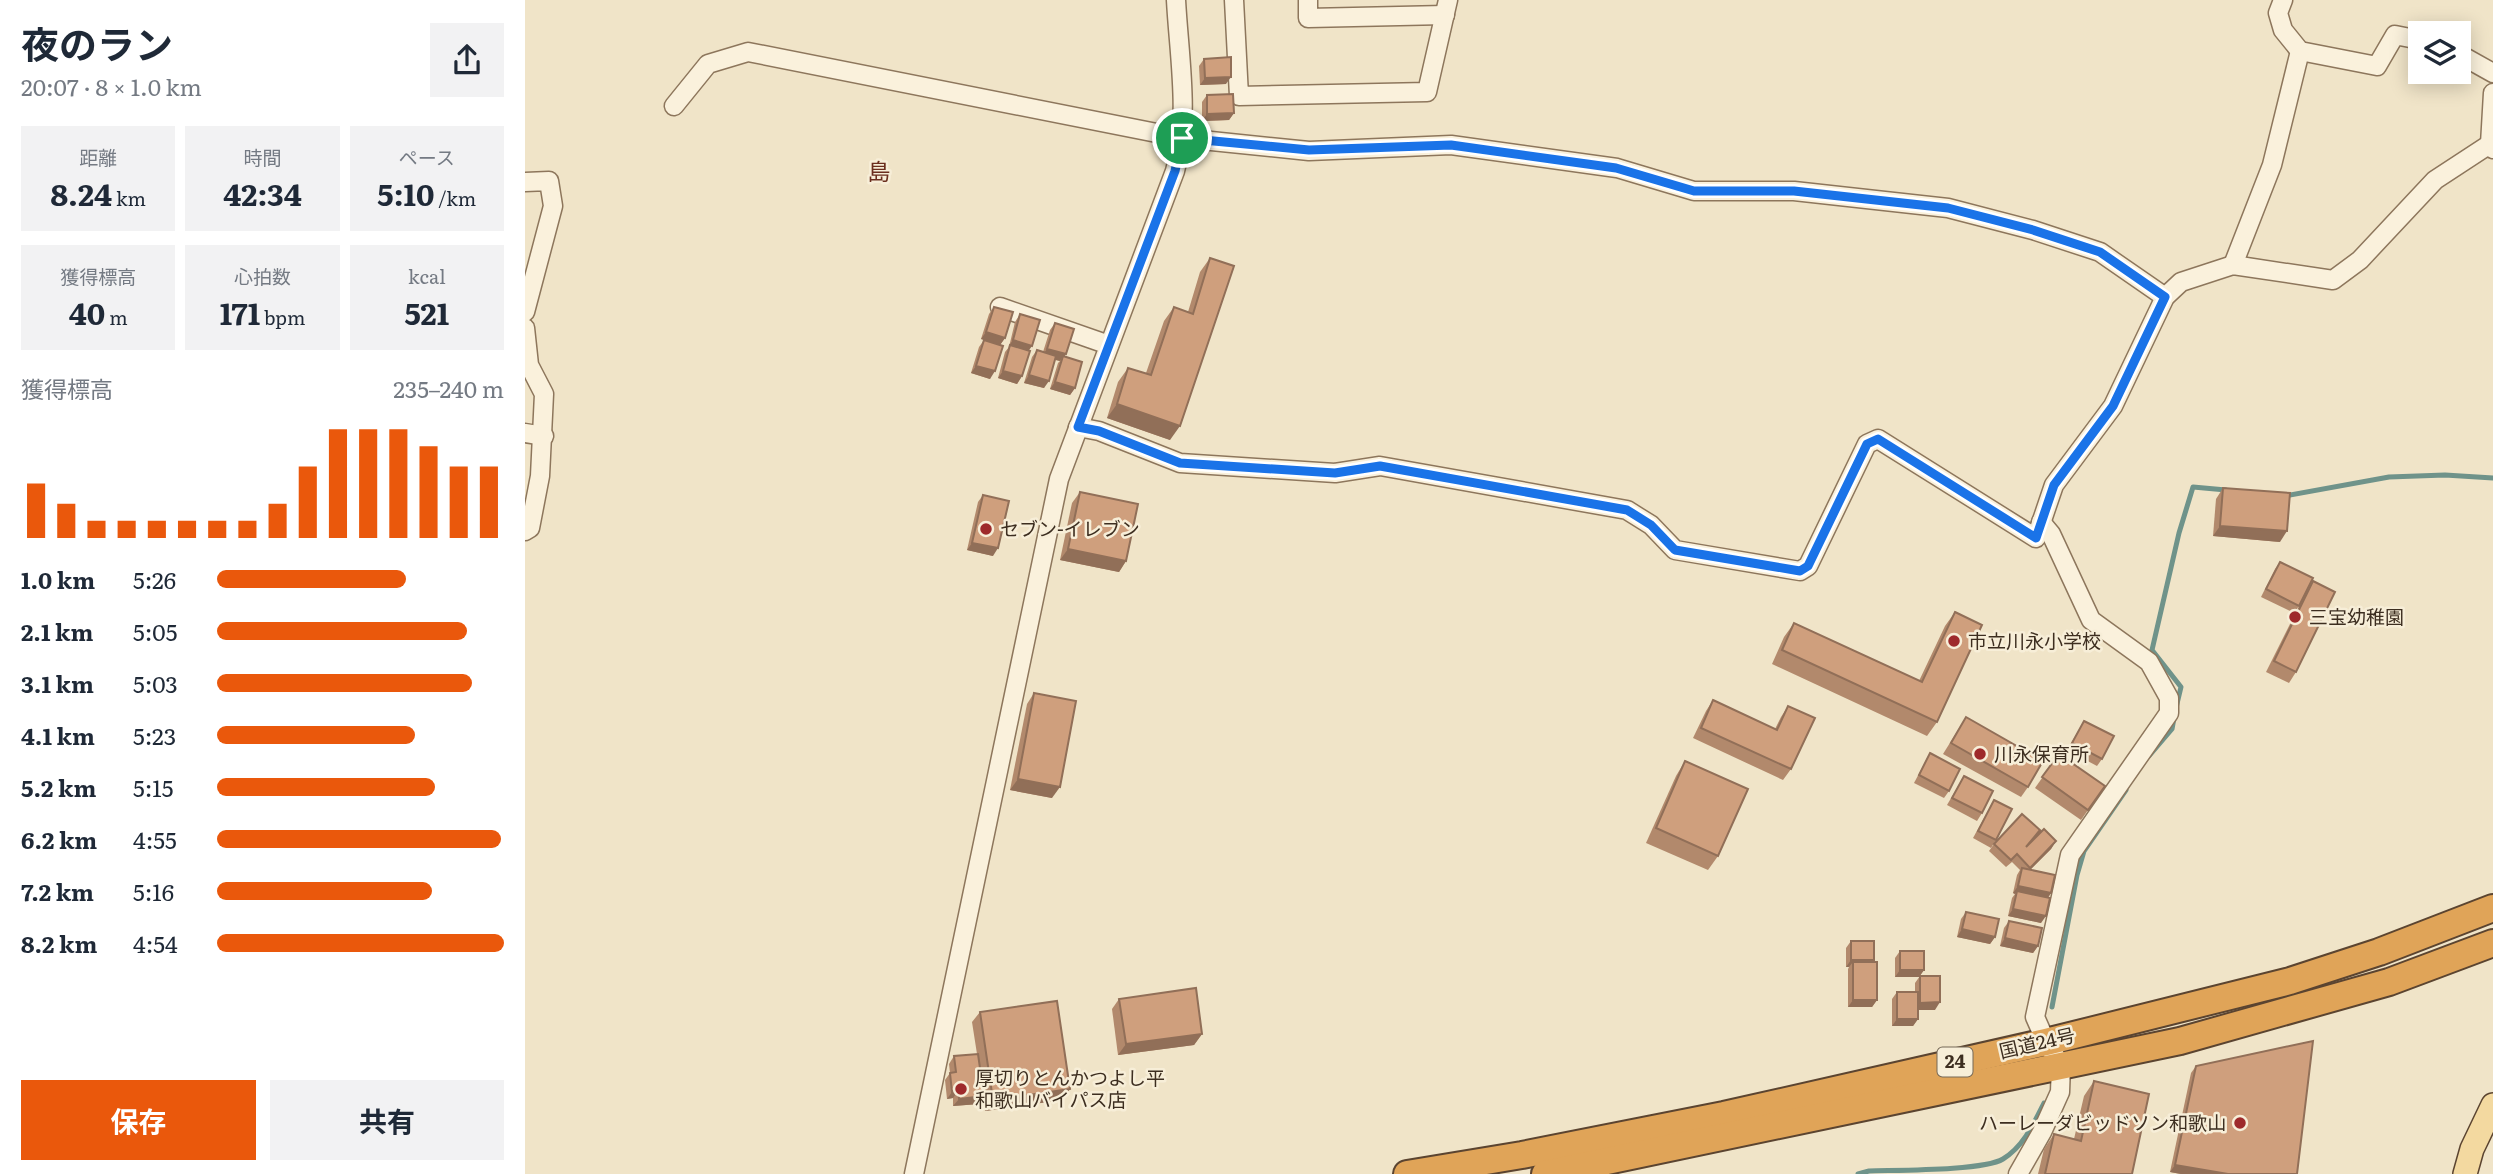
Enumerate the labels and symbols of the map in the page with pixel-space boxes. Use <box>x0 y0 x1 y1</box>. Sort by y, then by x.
pin <box>1152 108 1212 168</box>
district label: 島 <box>868 153 891 187</box>
place label: セブン-イレブン <box>1000 514 1140 542</box>
marker: セブン-イレブン <box>978 521 994 537</box>
place label: 三宝幼稚園 <box>2309 602 2404 630</box>
marker: 三宝幼稚園 <box>2287 609 2303 625</box>
place label: 市立川永小学校 <box>1968 626 2101 654</box>
marker: 市立川永小学校 <box>1946 633 1962 649</box>
place label: 川永保育所 <box>1994 739 2089 767</box>
marker: 川永保育所 <box>1972 746 1988 762</box>
street label: 国道24号 <box>1996 1020 2077 1064</box>
road number: 24 <box>1937 1048 1973 1077</box>
place label: 厚切りとんかつよし平 和歌山バイパス店 <box>975 1063 1165 1113</box>
marker: 厚切りとんかつよし平 和歌山バイパス店 <box>953 1081 969 1097</box>
place label: ハーレーダビッドソン和歌山 <box>1979 1108 2226 1136</box>
marker: ハーレーダビッドソン和歌山 <box>2232 1115 2248 1131</box>

